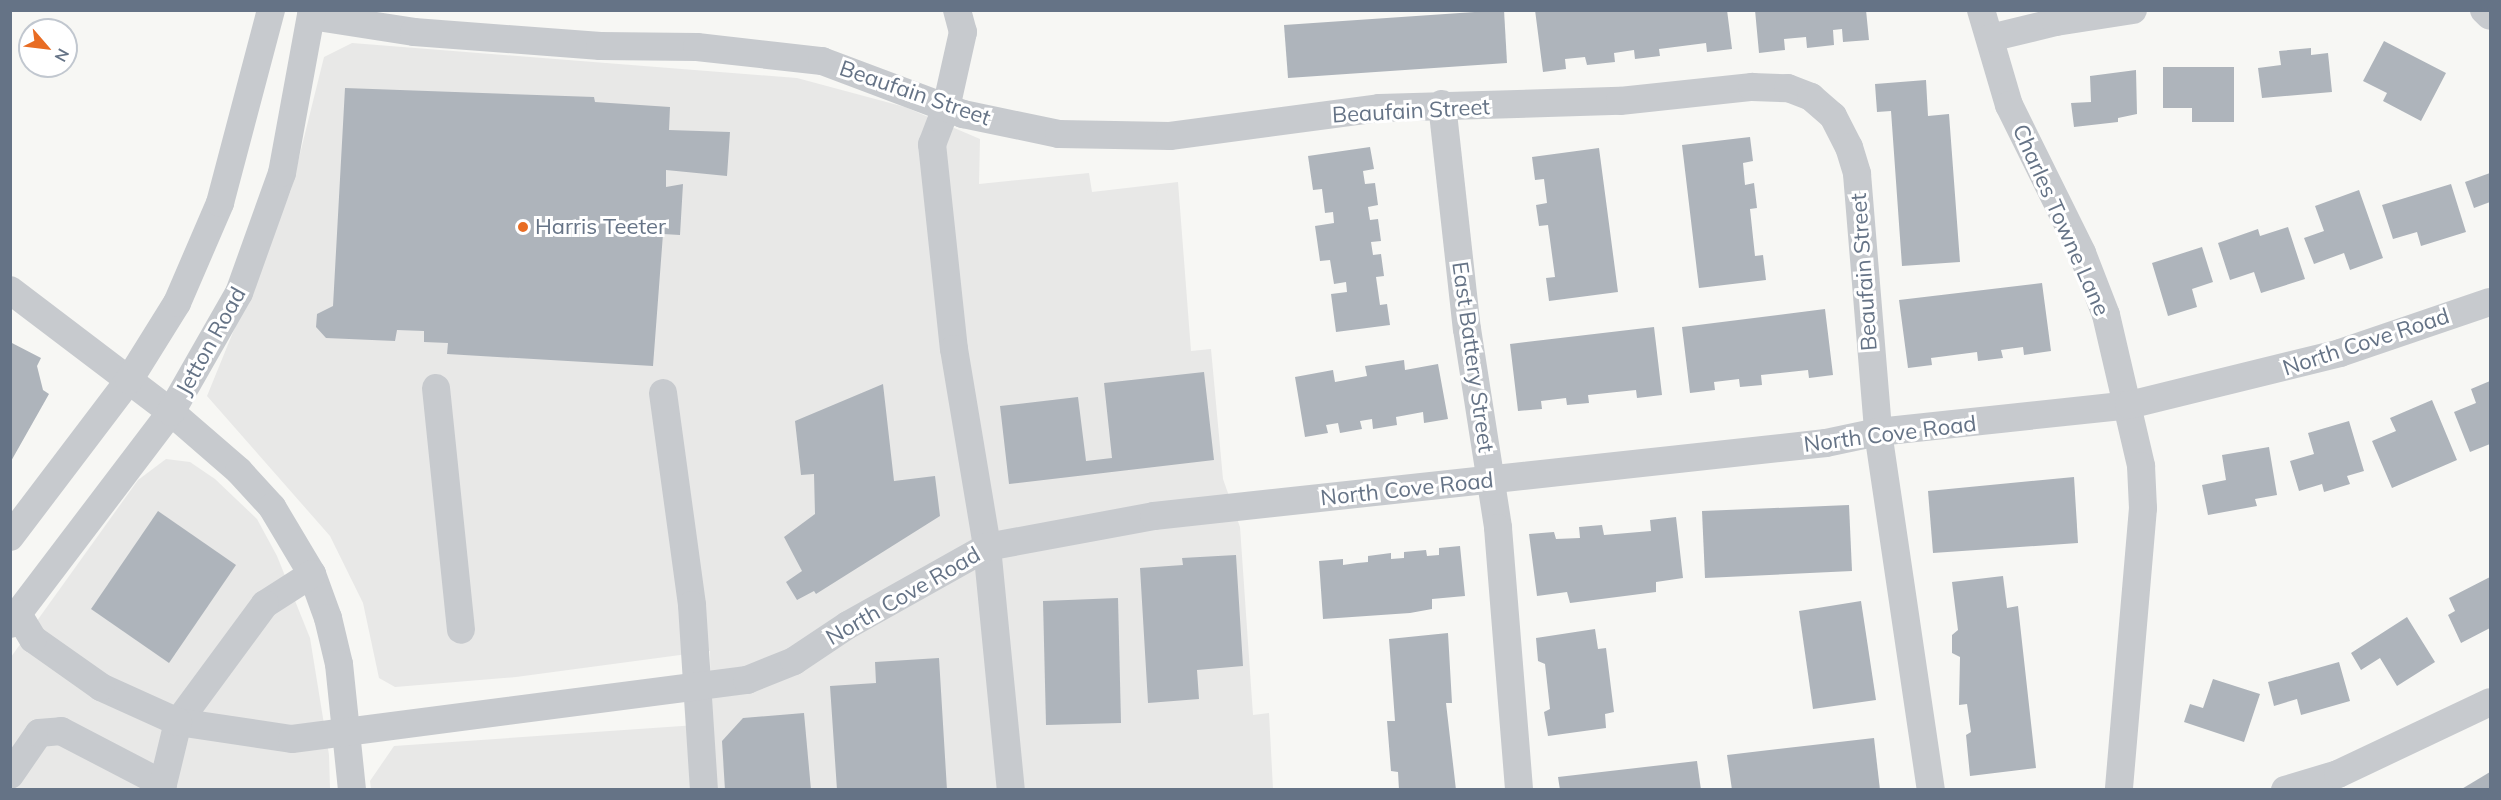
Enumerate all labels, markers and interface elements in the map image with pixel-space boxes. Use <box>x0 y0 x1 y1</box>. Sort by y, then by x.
north arrow <box>18 18 78 78</box>
text: N <box>50 45 74 66</box>
street label: Beaufain Street <box>836 55 994 131</box>
street label: Beaufain Street <box>1331 94 1491 128</box>
street label: Charles Towne Lane <box>2007 120 2115 320</box>
street label: Beaufain Street <box>1845 192 1883 352</box>
place label: Harris Teeter <box>535 214 666 240</box>
marker: Harris Teeter <box>516 220 530 234</box>
street label: East Battery Street <box>1447 260 1499 454</box>
street label: Jetton Road <box>171 282 251 400</box>
street label: North Cove Road <box>2279 303 2453 381</box>
street label: North Cove Road <box>1802 410 1978 458</box>
street label: North Cove Road <box>1319 467 1495 511</box>
street label: North Cove Road <box>821 541 985 651</box>

